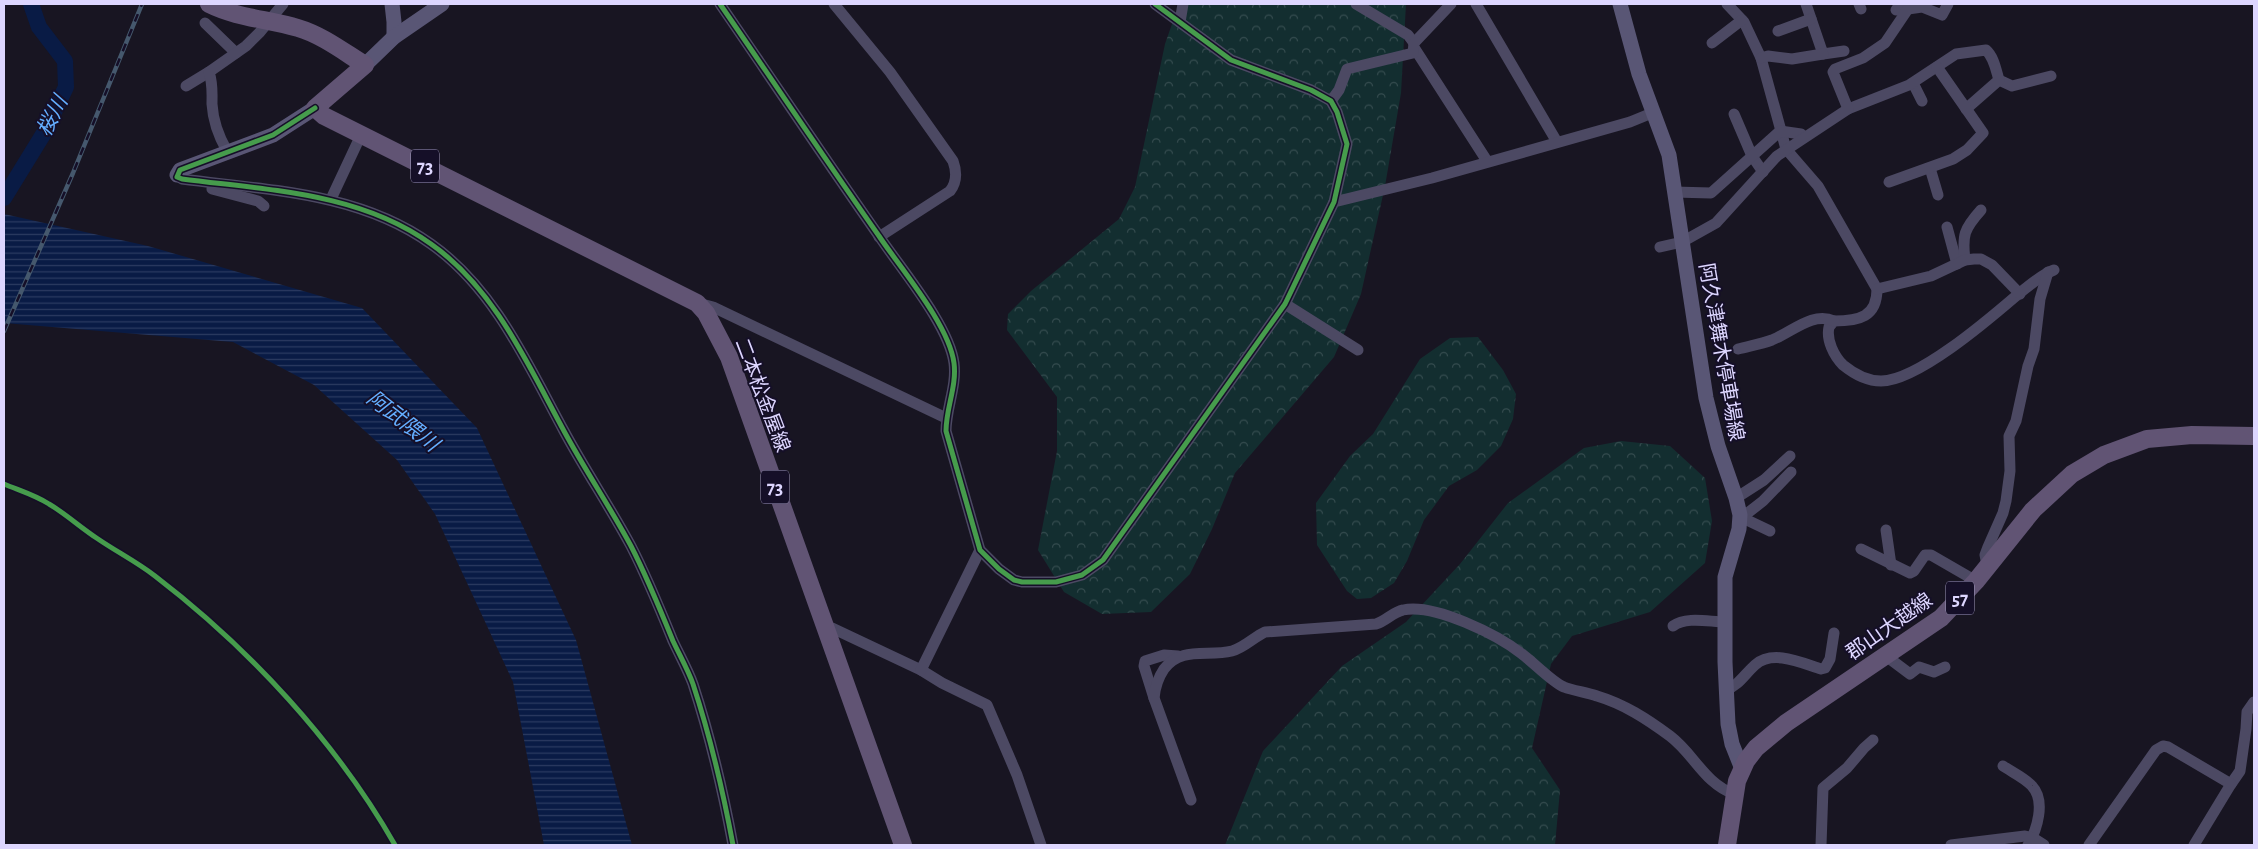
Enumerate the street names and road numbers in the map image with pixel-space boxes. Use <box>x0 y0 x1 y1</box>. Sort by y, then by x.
road number: 73 <box>411 150 439 182</box>
street label: 阿久津舞木停車場線 <box>1696 261 1748 443</box>
street label: 二本松金屋線 <box>731 335 795 455</box>
road number: 73 <box>761 471 789 504</box>
road number: 57 <box>1946 582 1974 614</box>
street label: 郡山大越線 <box>1842 588 1936 664</box>

